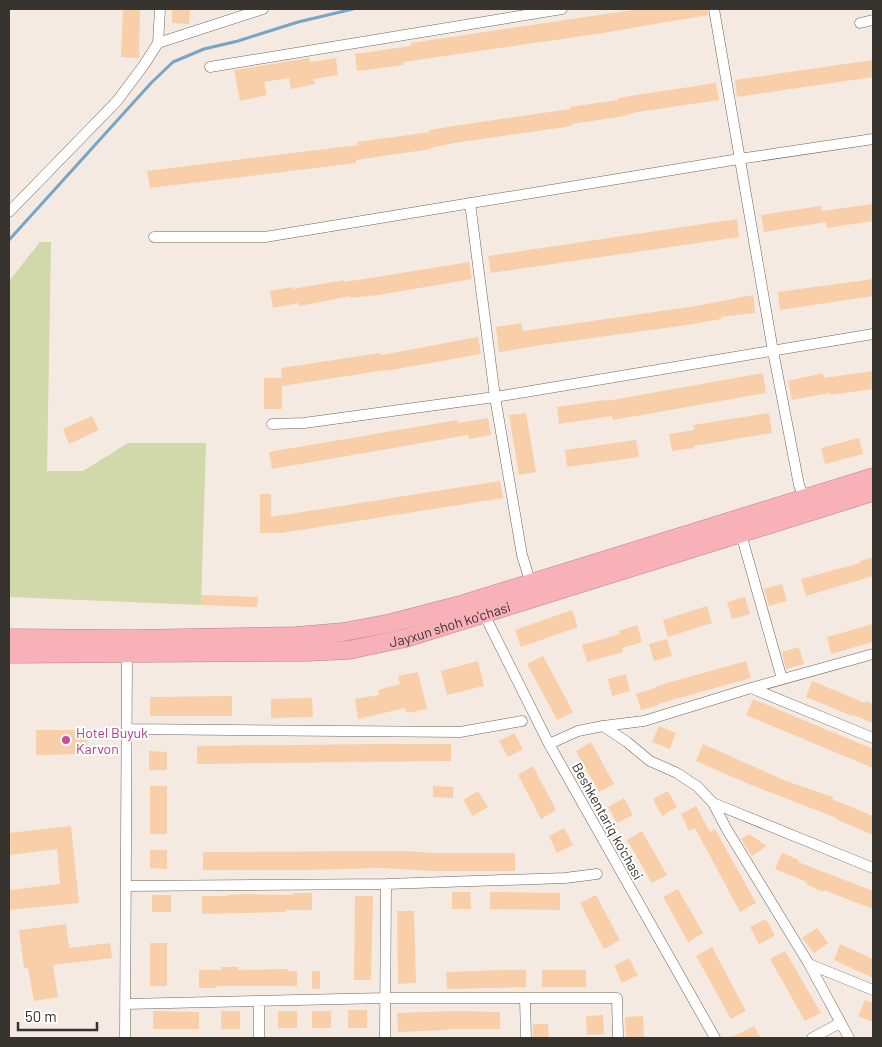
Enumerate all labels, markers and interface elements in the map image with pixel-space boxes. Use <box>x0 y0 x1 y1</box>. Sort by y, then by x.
street label: Jayxun shoh ko'chasi <box>387 597 512 650</box>
place label: Hotel Buyuk Karvon <box>76 724 148 757</box>
marker: Hotel Buyuk Karvon <box>60 734 72 746</box>
street label: Beshkentariq ko'chasi <box>569 759 647 883</box>
scale bar <box>18 1000 96 1032</box>
text: 50 m <box>25 1007 57 1025</box>

